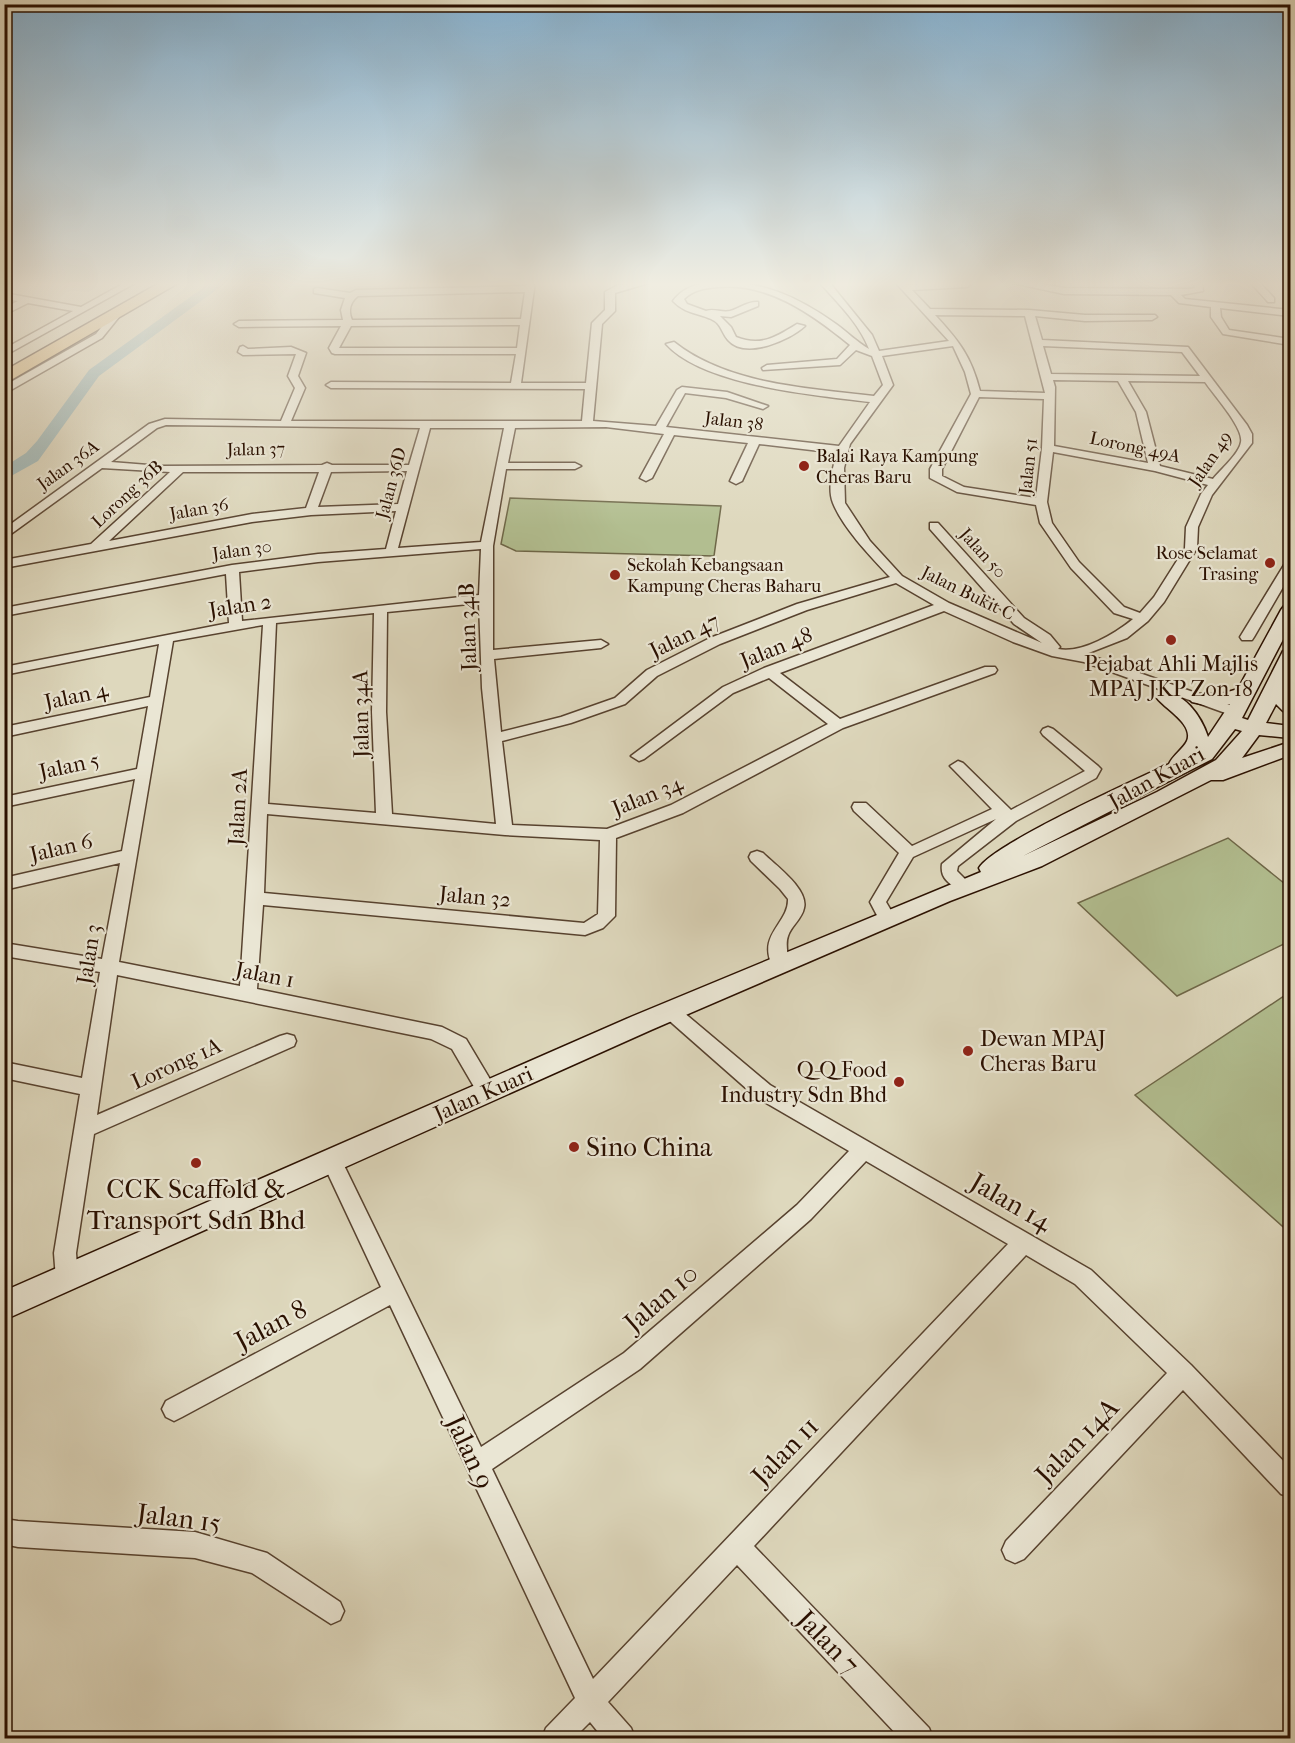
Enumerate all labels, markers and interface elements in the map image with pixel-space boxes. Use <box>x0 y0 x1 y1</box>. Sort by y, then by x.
street label: Jalan 38 <box>702 407 764 435</box>
street label: Lorong 49A <box>1088 428 1182 467</box>
street label: Jalan 49 <box>1183 428 1237 493</box>
street label: Jalan 36A <box>32 436 103 496</box>
street label: Jalan 51 <box>1015 437 1042 497</box>
street label: Jalan 37 <box>225 438 286 461</box>
street label: Jalan 36D <box>371 445 411 523</box>
place label: Balai Raya Kampung Cheras Baru <box>816 446 978 488</box>
street label: Lorong 36B <box>88 456 167 532</box>
marker: Balai Raya Kampung Cheras Baru <box>797 459 811 473</box>
street label: Jalan 36 <box>166 494 230 525</box>
street label: Jalan 50 <box>953 523 1010 583</box>
street label: Jalan 30 <box>209 536 273 565</box>
place label: Rose Selamat Trasing <box>1156 543 1259 585</box>
place label: Sekolah Kebangsaan Kampung Cheras Baharu <box>627 555 821 597</box>
marker: Rose Selamat Trasing <box>1263 556 1277 570</box>
street label: Jalan Bukit C <box>916 561 1018 625</box>
marker: Sekolah Kebangsaan Kampung Cheras Baharu <box>608 568 622 582</box>
street label: Jalan 34B <box>453 583 483 673</box>
street label: Jalan 2 <box>205 588 273 624</box>
street label: Jalan 47 <box>643 608 724 665</box>
street label: Jalan 48 <box>735 622 816 675</box>
marker: Pejabat Ahli Majlis MPAJ JKP Zon 18 <box>1164 633 1178 647</box>
place label: Pejabat Ahli Majlis MPAJ JKP Zon 18 <box>1084 651 1258 702</box>
street label: Jalan 34A <box>347 669 375 760</box>
street label: Jalan 4 <box>40 676 112 716</box>
street label: Jalan Kuari <box>1102 741 1209 816</box>
street label: Jalan 5 <box>35 747 102 785</box>
street label: Jalan 2A <box>223 767 253 848</box>
street label: Jalan 34 <box>606 770 687 823</box>
street label: Jalan 6 <box>25 828 95 868</box>
street label: Jalan 32 <box>436 881 512 913</box>
street label: Jalan 3 <box>71 922 107 988</box>
street label: Jalan 1 <box>231 956 297 993</box>
place label: Dewan MPAJ Cheras Baru <box>980 1026 1106 1077</box>
street label: Lorong 1A <box>127 1032 226 1095</box>
marker: Dewan MPAJ Cheras Baru <box>961 1044 975 1058</box>
place label: Q-Q Food Industry Sdn Bhd <box>720 1057 888 1108</box>
street label: Jalan Kuari <box>428 1060 537 1128</box>
marker: Q-Q Food Industry Sdn Bhd <box>892 1075 906 1089</box>
place label: Sino China <box>586 1131 713 1163</box>
marker: Sino China <box>567 1140 581 1154</box>
marker: CCK Scaffold & Transport Sdn Bhd <box>189 1156 203 1170</box>
street label: Jalan 14 <box>963 1165 1058 1239</box>
place label: CCK Scaffold & Transport Sdn Bhd <box>87 1173 306 1236</box>
street label: Jalan 10 <box>616 1257 705 1340</box>
street label: Jalan 8 <box>228 1293 313 1358</box>
street label: Jalan 14A <box>1027 1391 1126 1492</box>
street label: Jalan 9 <box>438 1408 501 1494</box>
street label: Jalan 11 <box>743 1410 825 1493</box>
street label: Jalan 15 <box>133 1497 223 1539</box>
street label: Jalan 7 <box>789 1602 866 1681</box>

